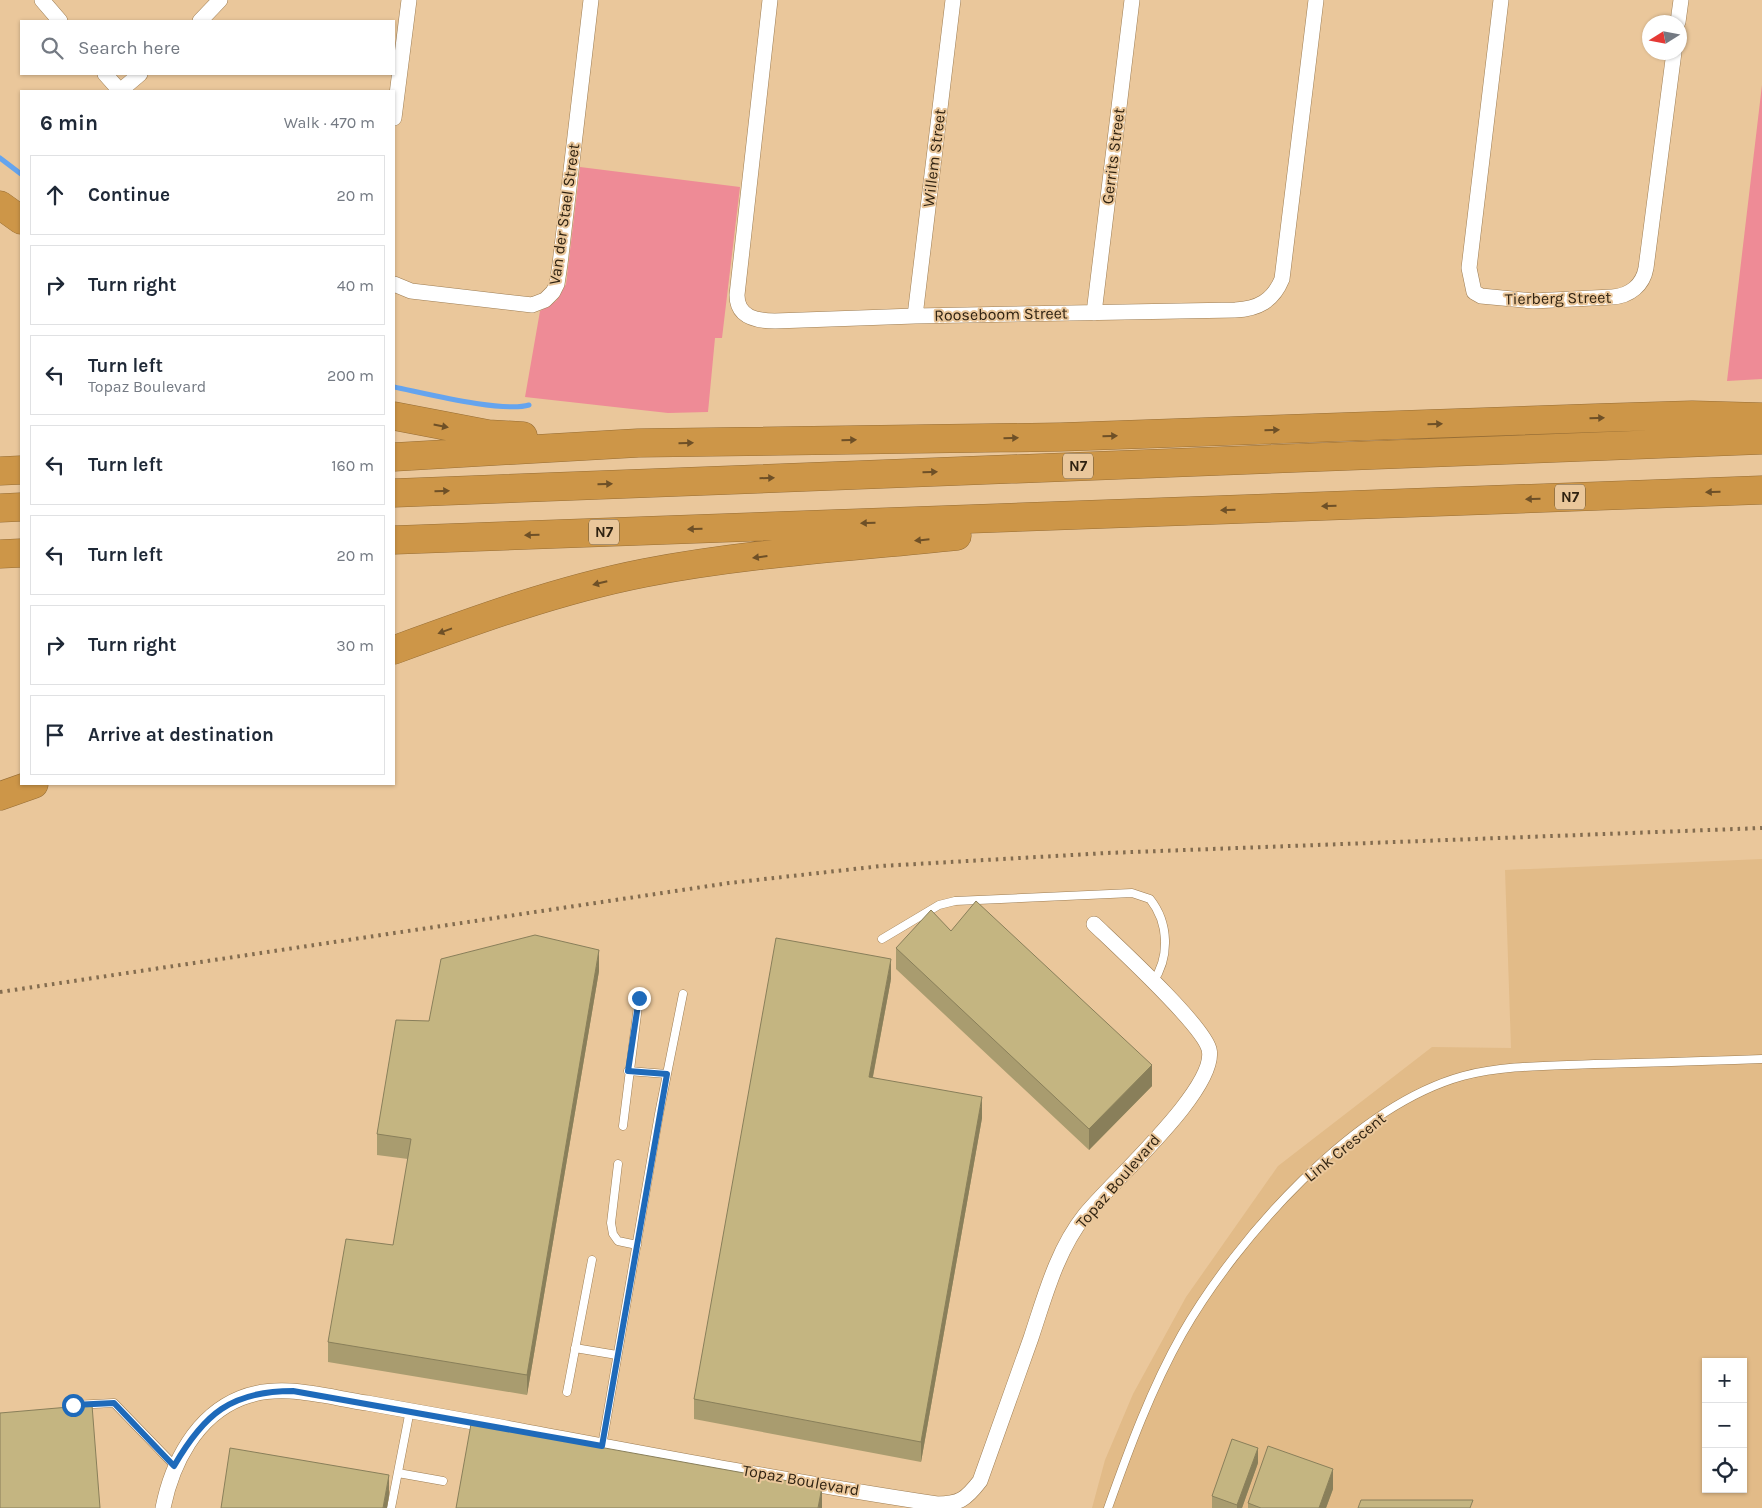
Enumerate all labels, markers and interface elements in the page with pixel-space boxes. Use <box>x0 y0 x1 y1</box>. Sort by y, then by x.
north arrow <box>1642 15 1687 60</box>
search box <box>20 20 395 75</box>
icon: search <box>38 34 66 62</box>
text: Search here <box>78 37 180 59</box>
street label: Gerrits Street <box>1098 107 1128 205</box>
street label: Willem Street <box>919 108 949 208</box>
text: 6 min <box>40 111 98 135</box>
text: Walk · 470 m <box>284 113 375 132</box>
street label: Van der Stael Street <box>545 142 583 286</box>
icon: ahead <box>41 181 69 209</box>
text: Continue <box>88 184 170 206</box>
text: 20 m <box>336 186 374 205</box>
icon: right <box>41 271 69 299</box>
text: Turn right <box>88 274 177 296</box>
text: 40 m <box>337 276 374 295</box>
street label: Tierberg Street <box>1504 288 1612 308</box>
street label: Rooseboom Street <box>934 303 1068 325</box>
text: Turn left <box>88 355 163 377</box>
icon: left <box>41 361 69 389</box>
text: 200 m <box>327 366 374 385</box>
text: Topaz Boulevard <box>88 377 206 396</box>
one-way arrow <box>1589 413 1605 421</box>
one-way arrow <box>1427 419 1443 427</box>
one-way arrow <box>434 422 449 430</box>
one-way arrow <box>1265 425 1281 433</box>
one-way arrow <box>1102 431 1118 439</box>
one-way arrow <box>1003 434 1019 442</box>
one-way arrow <box>841 436 857 444</box>
one-way arrow <box>679 438 695 446</box>
icon: left <box>41 451 69 479</box>
text: Turn left <box>88 454 163 476</box>
road number: N7 <box>1063 454 1093 478</box>
text: 160 m <box>331 456 374 475</box>
one-way arrow <box>922 468 938 476</box>
one-way arrow <box>759 474 775 482</box>
one-way arrow <box>597 480 613 488</box>
road number: N7 <box>1555 484 1585 510</box>
one-way arrow <box>435 486 451 494</box>
one-way arrow <box>1705 488 1721 496</box>
one-way arrow <box>1525 495 1541 503</box>
one-way arrow <box>1321 502 1337 510</box>
one-way arrow <box>1219 506 1235 514</box>
one-way arrow <box>860 519 876 527</box>
road number: N7 <box>589 520 619 544</box>
one-way arrow <box>686 525 702 533</box>
one-way arrow <box>524 531 540 539</box>
one-way arrow <box>914 536 930 544</box>
icon: left <box>41 541 69 569</box>
text: Turn left <box>88 544 163 566</box>
text: 20 m <box>336 546 374 565</box>
one-way arrow <box>752 553 768 561</box>
one-way arrow <box>593 579 608 587</box>
one-way arrow <box>437 627 452 635</box>
icon: right <box>41 631 69 659</box>
text: Turn right <box>88 634 177 656</box>
text: 30 m <box>336 636 374 655</box>
icon: arrive <box>41 721 69 749</box>
text: Arrive at destination <box>88 724 274 746</box>
route end <box>628 987 651 1010</box>
street label: Link Crescent <box>1301 1108 1389 1186</box>
street label: Topaz Boulevard <box>1072 1130 1164 1232</box>
map controls <box>1702 1358 1747 1493</box>
button: + <box>1702 1358 1747 1403</box>
route start <box>62 1394 85 1417</box>
button: − <box>1702 1403 1747 1448</box>
button: locate <box>1702 1448 1747 1493</box>
street label: Topaz Boulevard <box>741 1460 861 1500</box>

